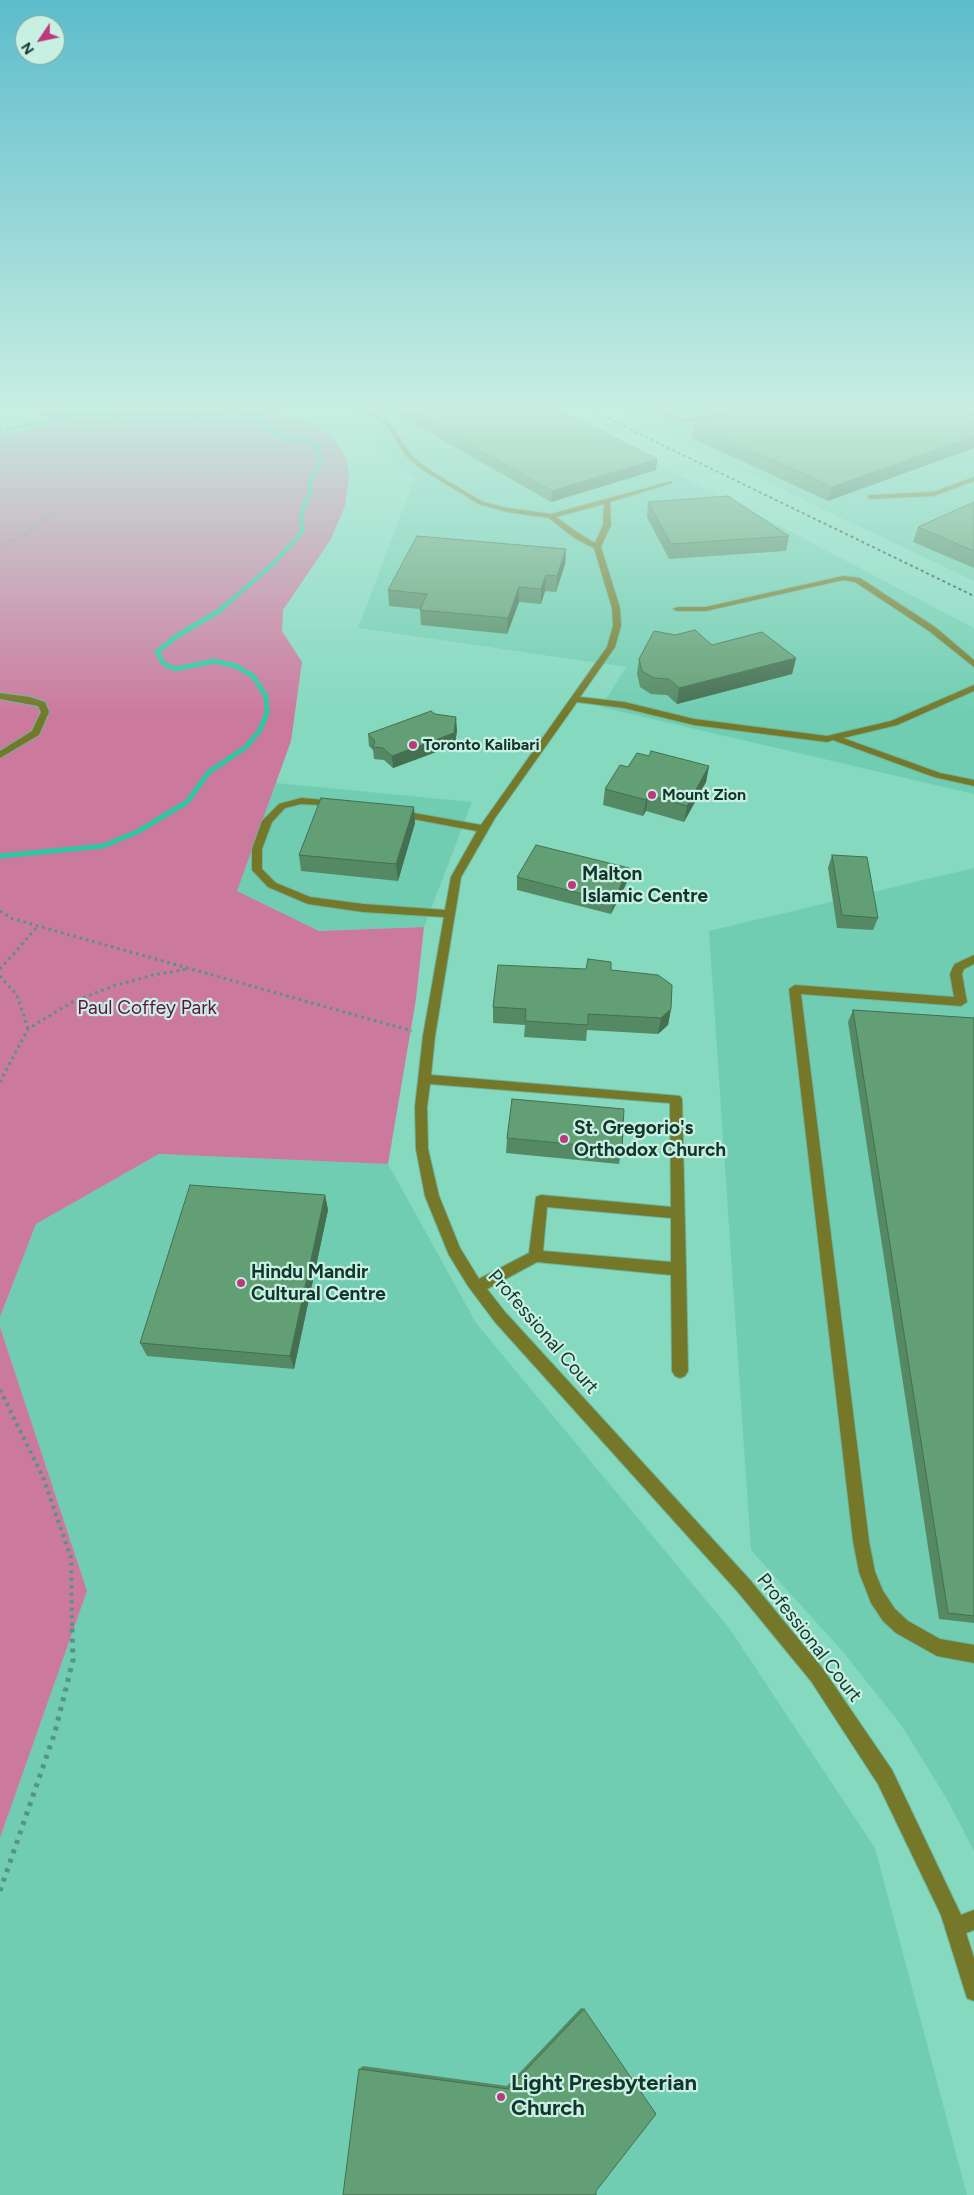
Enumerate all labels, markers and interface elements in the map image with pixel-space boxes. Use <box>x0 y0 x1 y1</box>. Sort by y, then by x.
north arrow <box>15 15 65 65</box>
text: N <box>18 39 38 57</box>
place label: Toronto Kalibari <box>423 735 540 755</box>
marker: Toronto Kalibari <box>407 739 419 751</box>
place label: Mount Zion <box>662 785 746 805</box>
marker: Mount Zion <box>646 789 658 801</box>
place label: Malton Islamic Centre <box>582 863 708 907</box>
marker: Malton Islamic Centre <box>566 879 578 891</box>
park label: Paul Coffey Park <box>77 997 217 1019</box>
place label: St. Gregorio's Orthodox Church <box>574 1117 726 1161</box>
marker: St. Gregorio's Orthodox Church <box>558 1133 570 1145</box>
place label: Hindu Mandir Cultural Centre <box>251 1261 386 1305</box>
street label: Professional Court <box>483 1265 603 1399</box>
marker: Hindu Mandir Cultural Centre <box>235 1277 247 1289</box>
street label: Professional Court <box>752 1569 866 1707</box>
place label: Light Presbyterian Church <box>511 2071 697 2122</box>
marker: Light Presbyterian Church <box>495 2091 507 2103</box>

